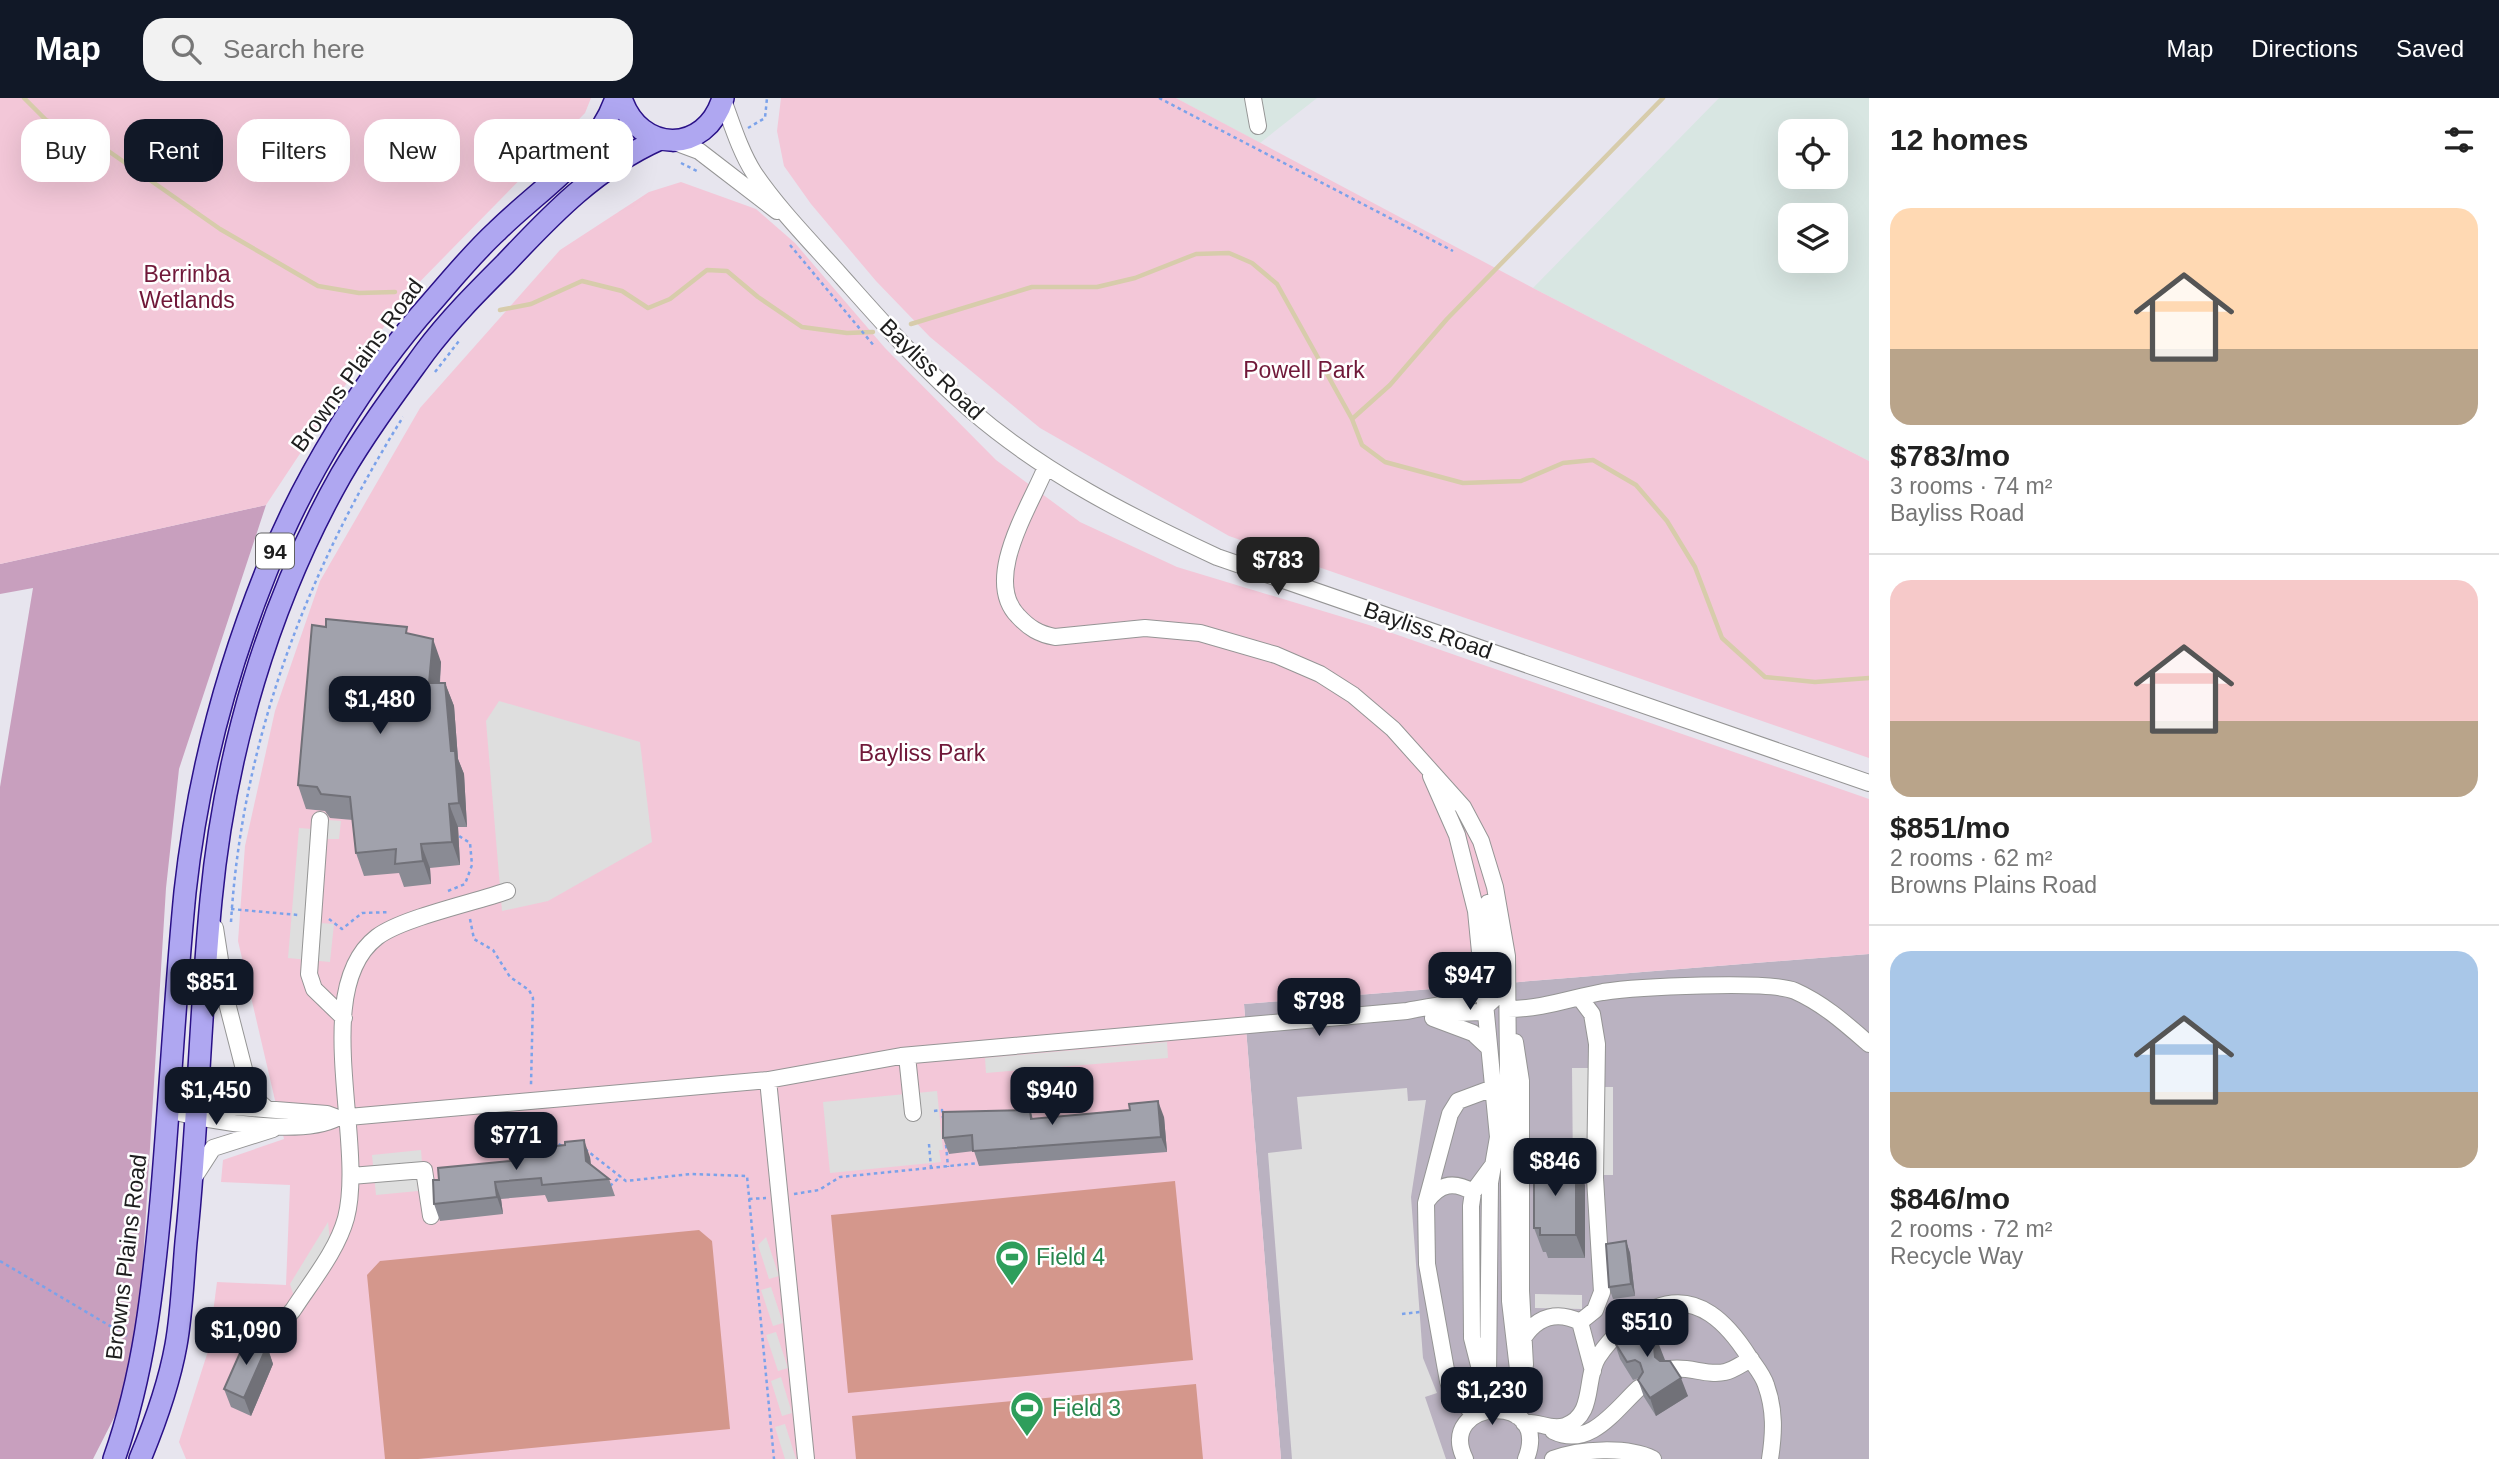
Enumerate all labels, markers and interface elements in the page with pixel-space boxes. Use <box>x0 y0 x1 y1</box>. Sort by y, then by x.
search box <box>143 18 633 81</box>
text: Map <box>35 30 101 67</box>
icon: search <box>167 30 205 68</box>
text: Search here <box>223 34 365 64</box>
text: Map <box>2167 35 2213 62</box>
text: Directions <box>2251 35 2358 62</box>
text: Saved <box>2396 35 2464 62</box>
chip: Buy <box>21 119 110 182</box>
chip: Rent <box>124 119 223 182</box>
chip: Filters <box>237 119 350 182</box>
chip: New <box>364 119 460 182</box>
chip: Apartment <box>474 119 633 182</box>
map controls <box>1778 119 1848 273</box>
button: locate <box>1778 119 1848 189</box>
icon: filters <box>2440 121 2478 159</box>
text: 12 homes <box>1890 123 2028 156</box>
button: layers <box>1778 203 1848 273</box>
icon: home <box>2121 254 2247 380</box>
park label: Berrinba Wetlands <box>139 261 235 313</box>
street label: Browns Plains Road <box>286 274 428 456</box>
street label: Bayliss Road <box>875 313 989 425</box>
park label: Powell Park <box>1243 357 1365 383</box>
text: $783/mo <box>1890 439 2010 472</box>
text: 3 rooms · 74 m² <box>1890 473 2052 499</box>
text: Bayliss Road <box>1890 500 2024 526</box>
road number: 94 <box>256 533 294 568</box>
pin: $783 <box>1237 538 1319 597</box>
text: $783 <box>1252 547 1304 573</box>
street label: Bayliss Road <box>1360 596 1496 664</box>
icon: home <box>2121 626 2247 752</box>
pin: $1,480 <box>323 676 437 736</box>
text: $1,480 <box>345 686 415 712</box>
park label: Bayliss Park <box>859 740 986 766</box>
text: $851/mo <box>1890 811 2010 844</box>
text: 2 rooms · 62 m² <box>1890 845 2052 871</box>
text: Browns Plains Road <box>1890 872 2097 898</box>
pin: $947 <box>1429 953 1511 1012</box>
pin: $851 <box>171 960 253 1019</box>
text: $947 <box>1444 962 1496 988</box>
text: $851 <box>186 969 238 995</box>
pin: $798 <box>1278 978 1360 1038</box>
text: $798 <box>1293 988 1345 1014</box>
icon: home <box>2121 997 2247 1123</box>
pin: $1,450 <box>159 1068 273 1127</box>
pin: $940 <box>1011 1068 1093 1127</box>
text: $1,450 <box>181 1077 251 1103</box>
text: $940 <box>1026 1077 1078 1103</box>
pin: $771 <box>475 1112 557 1172</box>
text: $771 <box>490 1122 542 1148</box>
pin: $846 <box>1514 1138 1596 1198</box>
text: $846 <box>1529 1148 1581 1174</box>
street label: Browns Plains Road <box>100 1153 152 1361</box>
text: $846/mo <box>1890 1182 2010 1215</box>
text: 2 rooms · 72 m² <box>1890 1216 2052 1242</box>
sports icon: Field 4 <box>993 1238 1031 1287</box>
text: Recycle Way <box>1890 1243 2023 1269</box>
place label: Field 4 <box>1036 1244 1105 1270</box>
pin: $510 <box>1606 1300 1688 1359</box>
pin: $1,090 <box>189 1308 303 1367</box>
text: $510 <box>1621 1309 1673 1335</box>
text: $1,090 <box>211 1317 281 1343</box>
pin: $1,230 <box>1435 1368 1549 1427</box>
text: $1,230 <box>1457 1377 1527 1403</box>
sports icon: Field 3 <box>1008 1389 1046 1438</box>
place label: Field 3 <box>1052 1395 1121 1421</box>

